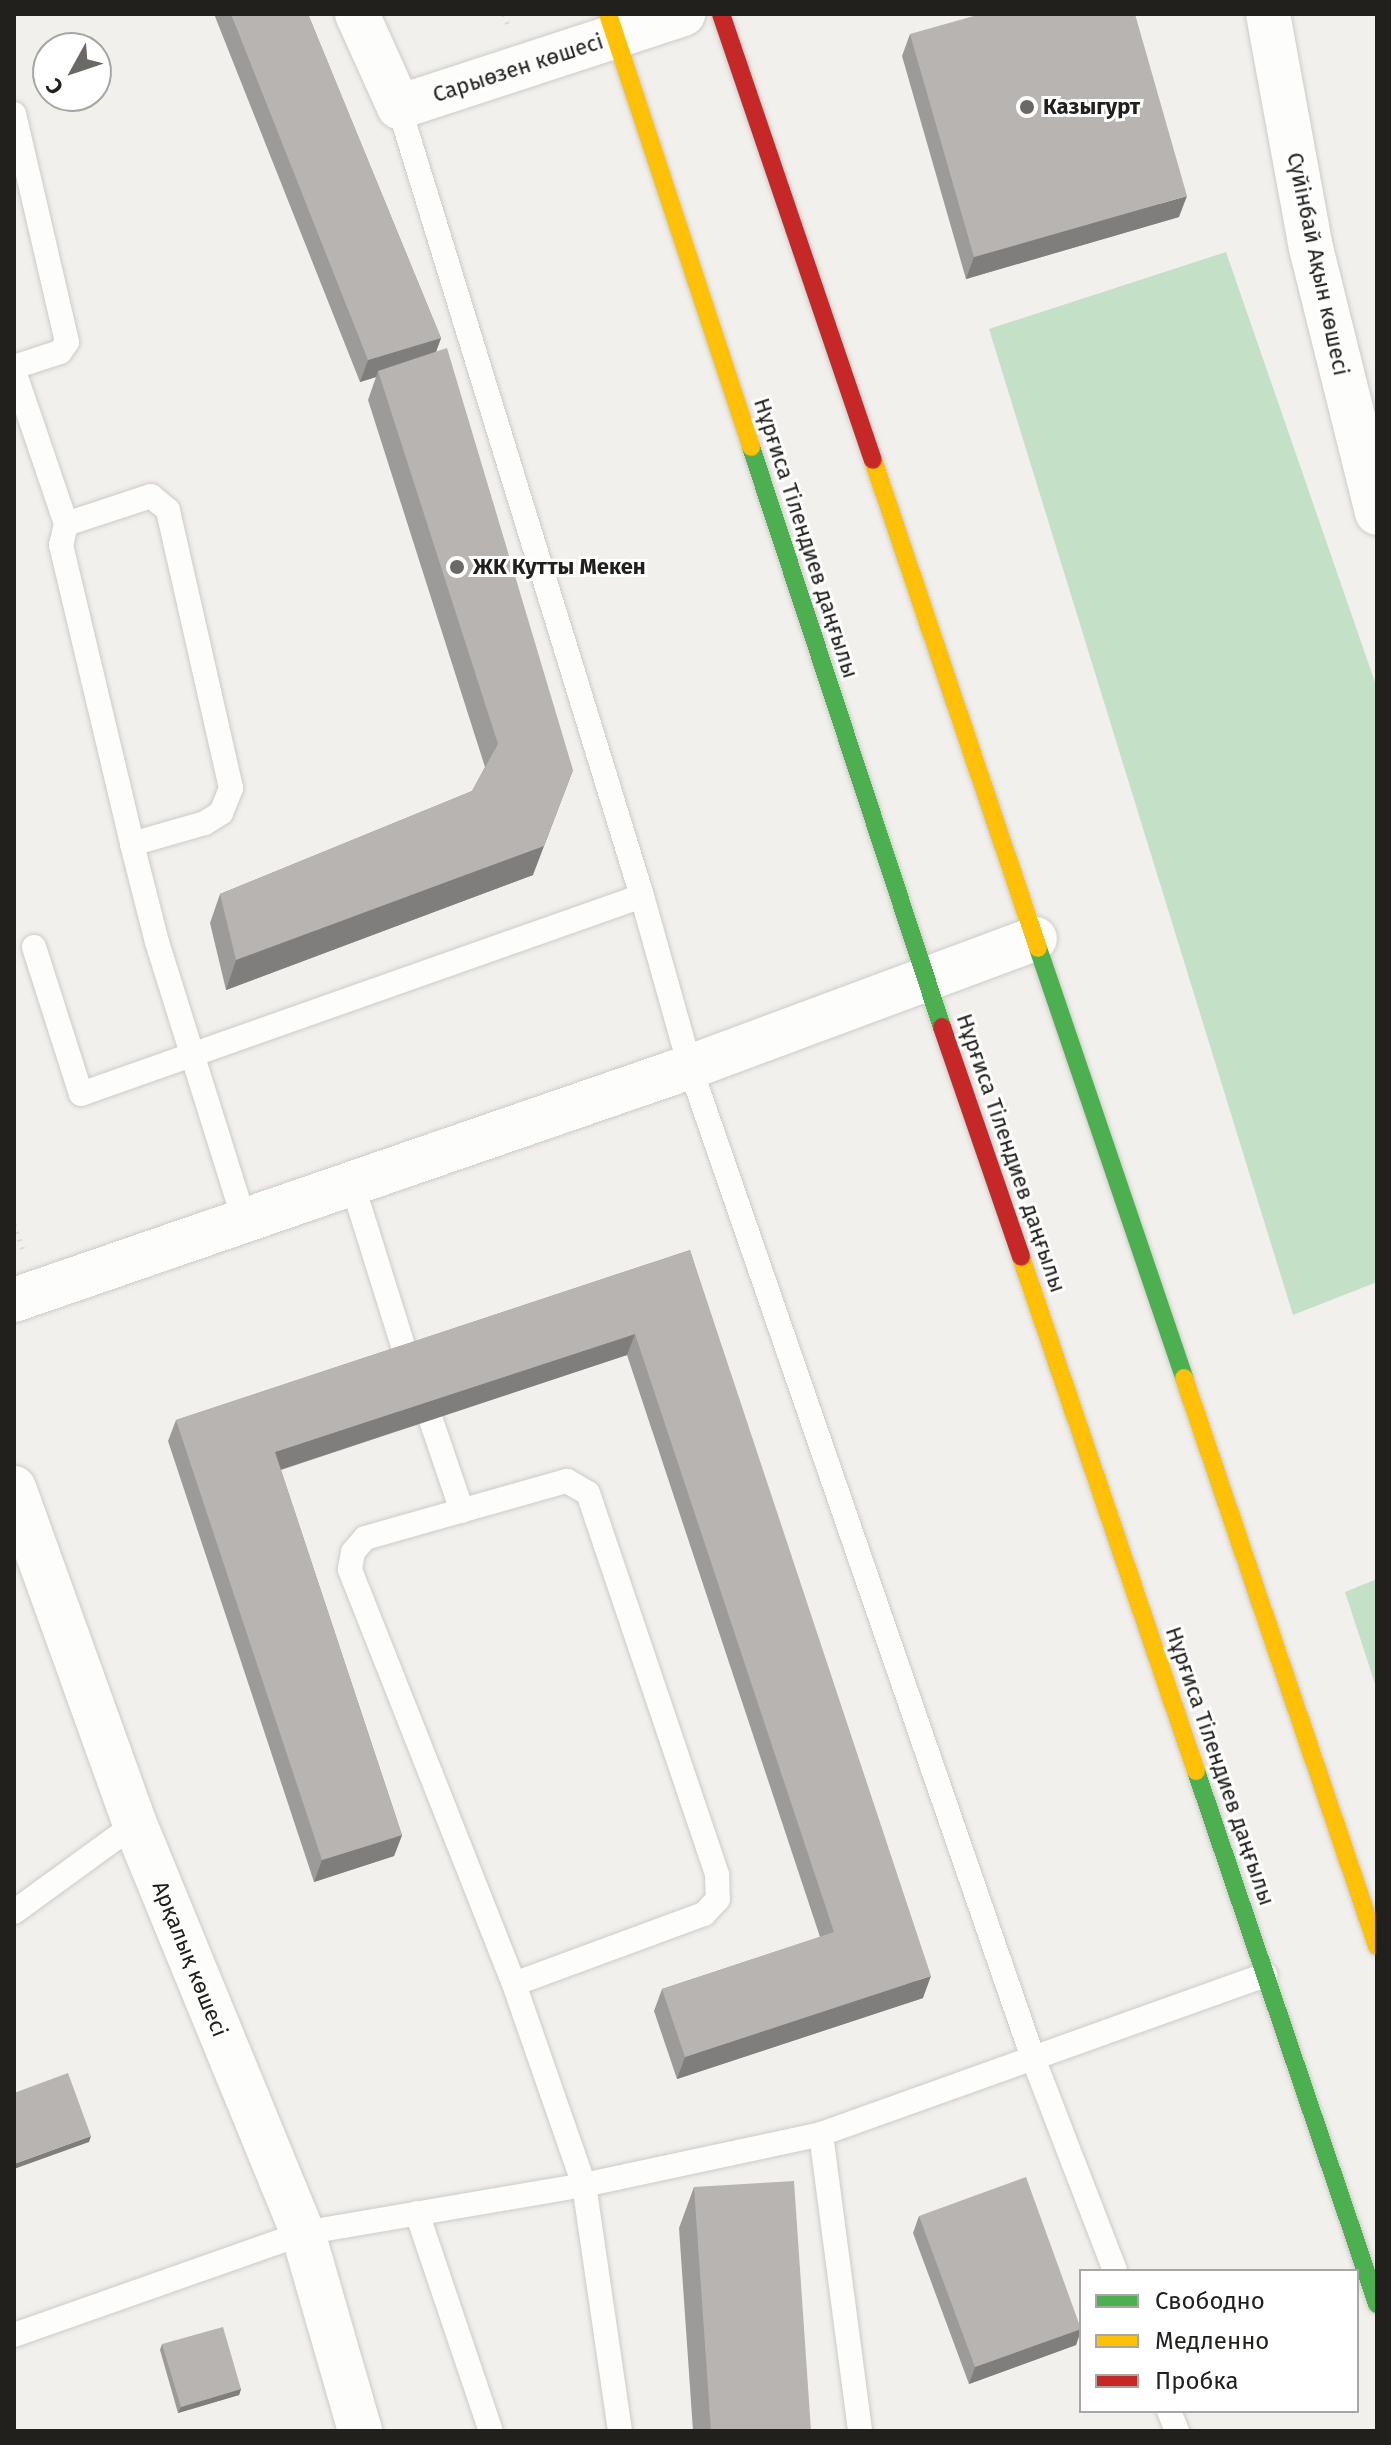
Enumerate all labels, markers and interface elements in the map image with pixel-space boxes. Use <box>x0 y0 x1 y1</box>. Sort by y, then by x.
street label: Сарыөзен көшесі <box>429 28 607 108</box>
north arrow <box>32 32 112 112</box>
text: С <box>40 73 69 100</box>
place label: Казыгурт <box>1043 94 1140 120</box>
marker: Казыгурт <box>1018 98 1036 116</box>
street label: Сүйінбай Ақын көшесі <box>1281 150 1355 378</box>
street label: Нұрғиса Тілендиев даңғылы <box>748 395 864 681</box>
place label: ЖК Кутты Мекен <box>473 554 646 580</box>
marker: ЖК Кутты Мекен <box>448 558 466 576</box>
street label: Нұрғиса Тілендиев даңғылы <box>951 1010 1071 1296</box>
street label: Нұрғиса Тілендиев даңғылы <box>1160 1623 1280 1909</box>
street label: Арқалық көшесі <box>147 1877 233 2041</box>
legend <box>1079 2269 1359 2413</box>
text: Свободно <box>1155 2287 1265 2315</box>
text: Медленно <box>1155 2327 1269 2355</box>
text: Пробка <box>1155 2367 1239 2395</box>

